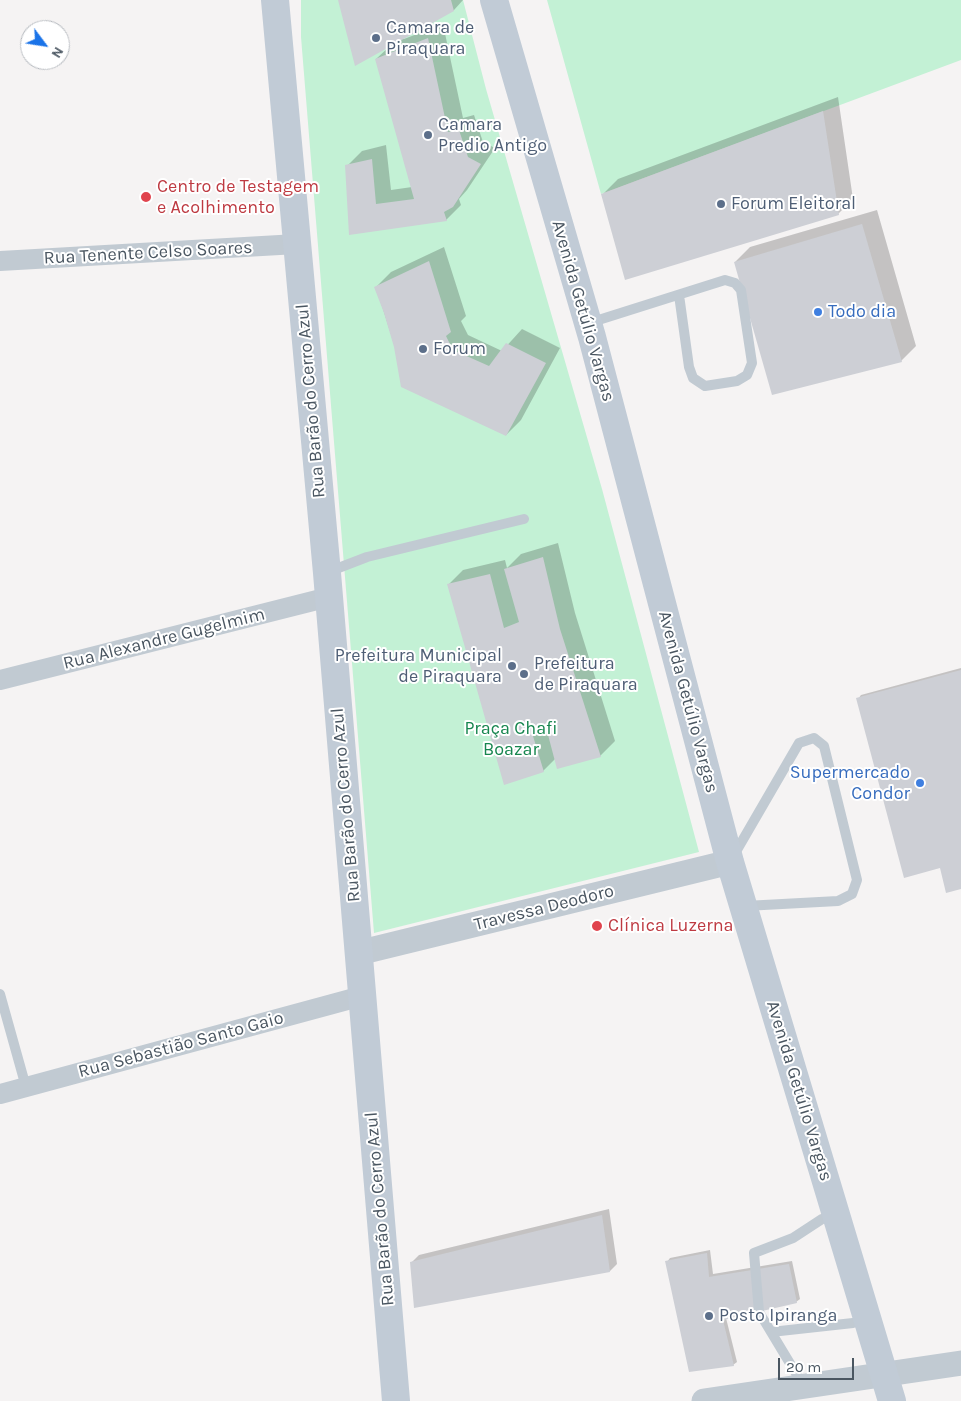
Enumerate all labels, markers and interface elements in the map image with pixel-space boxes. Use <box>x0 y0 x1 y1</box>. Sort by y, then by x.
place label: Camara de Piraquara <box>386 17 474 59</box>
north arrow <box>20 20 70 70</box>
marker: Camara de Piraquara <box>370 32 382 44</box>
text: N <box>48 44 67 61</box>
place label: Camara Predio Antigo <box>438 114 547 156</box>
marker: Camara Predio Antigo <box>422 129 434 141</box>
place label: Centro de Testagem e Acolhimento <box>157 176 319 218</box>
marker: Centro de Testagem e Acolhimento <box>139 190 153 204</box>
place label: Forum Eleitoral <box>731 193 856 215</box>
marker: Forum Eleitoral <box>715 198 727 210</box>
street label: Avenida Getúlio Vargas <box>547 218 619 404</box>
street label: Rua Tenente Celso Soares <box>43 237 253 269</box>
place label: Todo dia <box>828 301 896 323</box>
street label: Rua Barão do Cerro Azul <box>292 303 330 499</box>
marker: Todo dia <box>812 306 824 318</box>
place label: Forum <box>433 338 486 360</box>
marker: Forum <box>417 343 429 355</box>
street label: Rua Alexandre Gugelmim <box>61 603 267 675</box>
street label: Avenida Getúlio Vargas <box>653 609 723 795</box>
place label: Prefeitura Municipal de Piraquara <box>335 645 502 688</box>
place label: Prefeitura de Piraquara <box>534 653 638 696</box>
marker: Prefeitura Municipal de Piraquara <box>506 660 518 672</box>
marker: Prefeitura de Piraquara <box>518 668 530 680</box>
street label: Rua Barão do Cerro Azul <box>327 707 365 903</box>
park label: Praça Chafi Boazar <box>464 718 558 761</box>
place label: Supermercado Condor <box>790 762 910 804</box>
marker: Supermercado Condor <box>914 777 926 789</box>
street label: Travessa Deodoro <box>472 880 616 936</box>
place label: Clínica Luzerna <box>608 915 734 937</box>
marker: Clínica Luzerna <box>590 919 604 933</box>
street label: Avenida Getúlio Vargas <box>761 998 837 1184</box>
street label: Rua Sebastião Santo Gaio <box>76 1007 286 1083</box>
street label: Rua Barão do Cerro Azul <box>361 1111 399 1307</box>
place label: Posto Ipiranga <box>719 1305 837 1327</box>
marker: Posto Ipiranga <box>703 1310 715 1322</box>
scale bar <box>781 1348 857 1380</box>
text: 20 m <box>786 1358 821 1376</box>

